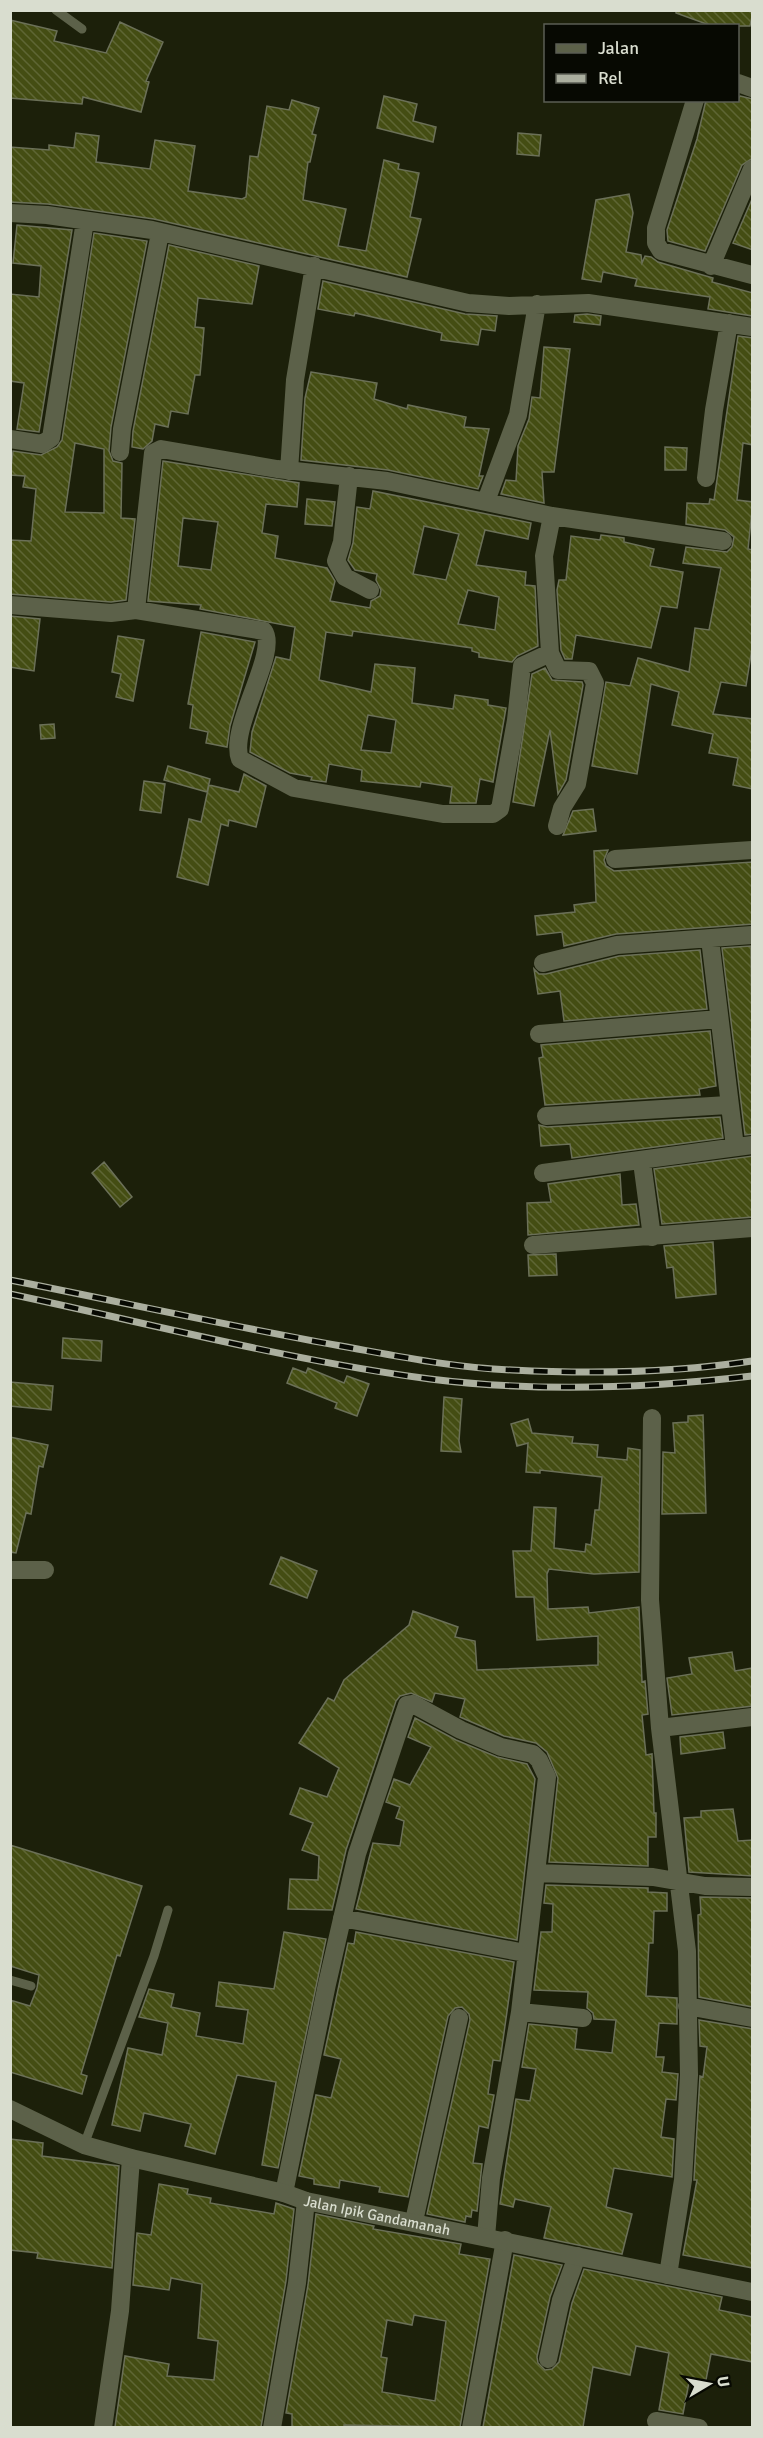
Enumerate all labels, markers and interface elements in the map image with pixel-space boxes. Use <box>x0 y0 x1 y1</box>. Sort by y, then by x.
legend <box>544 24 739 102</box>
text: Jalan <box>598 37 639 59</box>
text: Rel <box>598 67 623 89</box>
street label: Jalan Ipik Gandamanah <box>302 2192 452 2239</box>
north arrow <box>679 2354 739 2414</box>
text: U <box>712 2375 734 2389</box>

